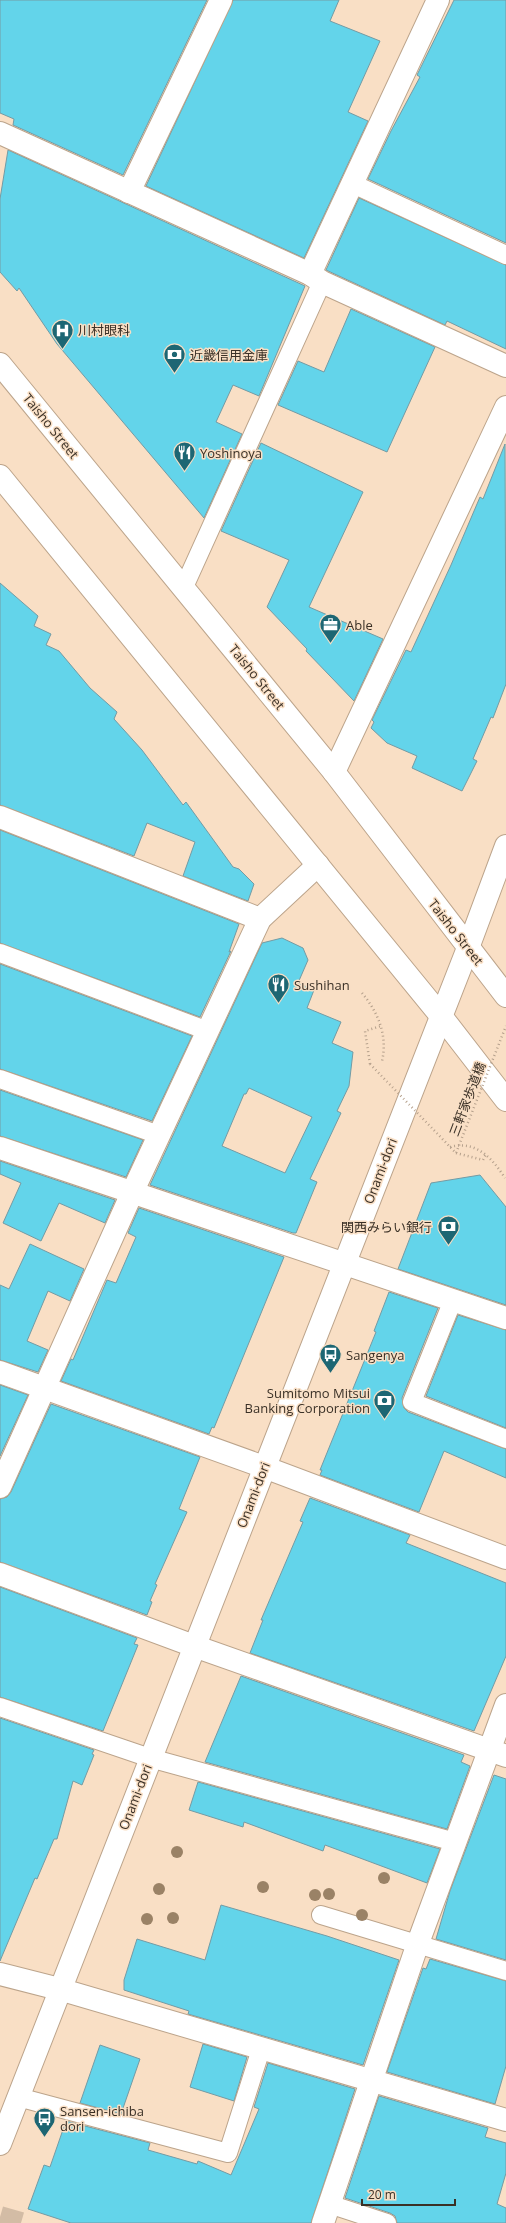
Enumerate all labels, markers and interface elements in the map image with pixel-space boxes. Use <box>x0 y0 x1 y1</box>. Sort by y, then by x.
hospital icon: 川村眼科 <box>49 317 75 350</box>
place label: 川村眼科 <box>78 321 130 339</box>
bank icon: 近畿信用金庫 <box>161 342 187 375</box>
place label: 近畿信用金庫 <box>190 346 268 364</box>
street label: Taisho Street <box>19 390 83 463</box>
restaurant icon: Yoshinoya <box>171 440 197 473</box>
place label: Yoshinoya <box>200 444 262 462</box>
office icon: Able <box>318 612 344 645</box>
place label: Able <box>346 616 373 634</box>
street label: Taisho Street <box>225 641 289 714</box>
street label: Taisho Street <box>424 895 488 969</box>
restaurant icon: Sushihan <box>266 972 292 1005</box>
place label: Sushihan <box>294 976 350 994</box>
street label: 三軒家歩道橋 <box>445 1059 489 1139</box>
street label: Onami-dori <box>359 1135 401 1207</box>
bank icon: 関西みらい銀行 <box>435 1214 461 1247</box>
place label: 関西みらい銀行 <box>341 1218 432 1236</box>
bus stop icon: Sangenya <box>318 1342 344 1375</box>
place label: Sangenya <box>346 1346 404 1364</box>
place label: Sumitomo Mitsui Banking Corporation <box>245 1384 370 1417</box>
bank icon: Sumitomo Mitsui Banking Corporation <box>372 1387 398 1420</box>
street label: Onami-dori <box>232 1459 274 1531</box>
street label: Onami-dori <box>114 1761 156 1833</box>
place label: Sansen-ichiba dori <box>60 2102 144 2135</box>
bus stop icon: Sansen-ichiba dori <box>31 2105 57 2138</box>
scale bar <box>362 2181 455 2207</box>
text: 20 m <box>368 2186 396 2203</box>

